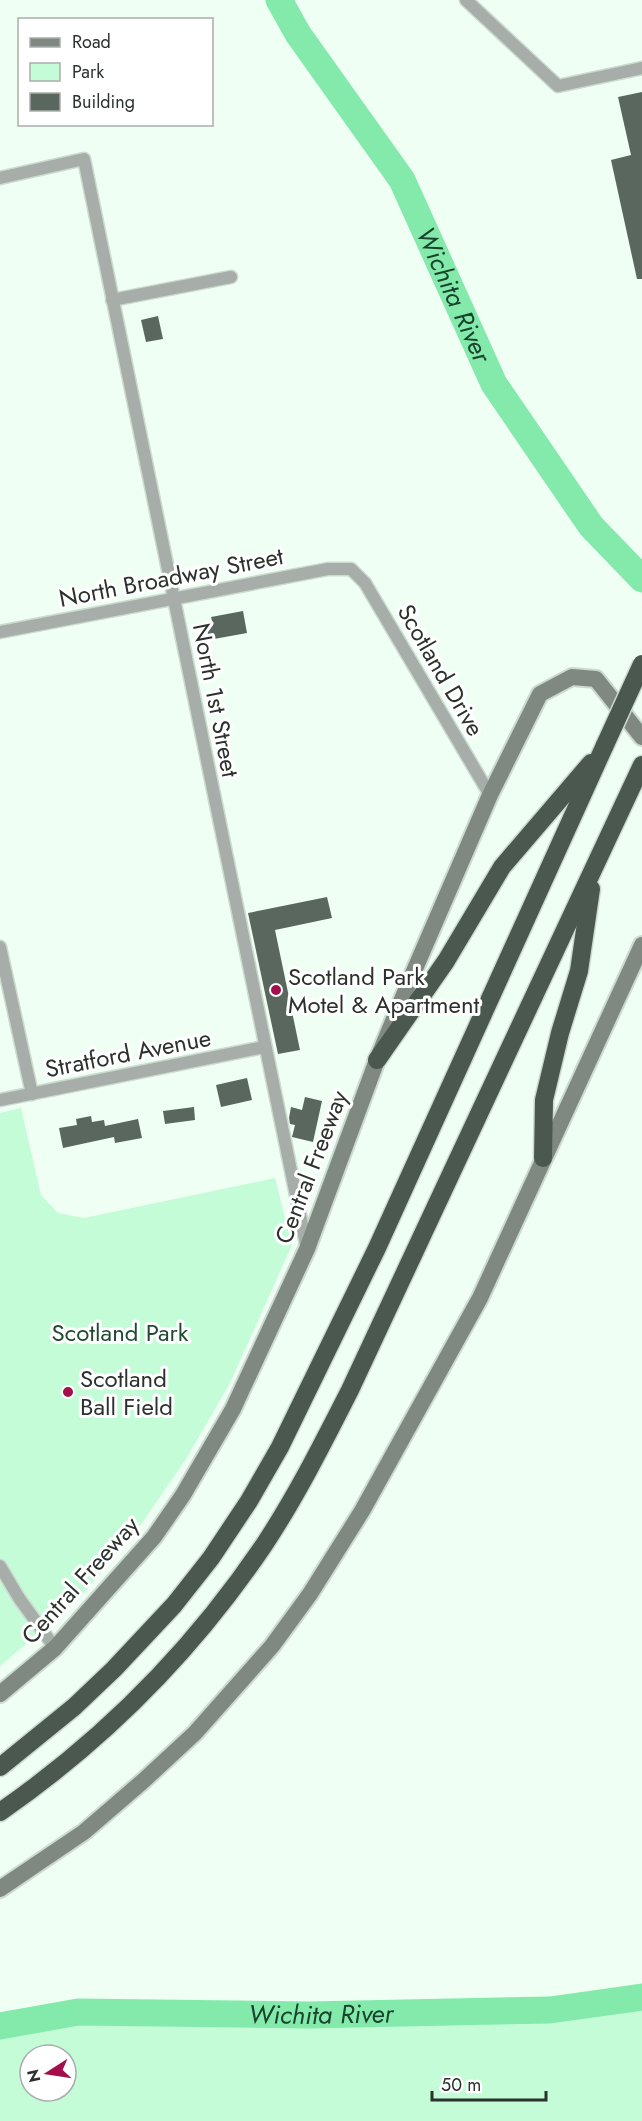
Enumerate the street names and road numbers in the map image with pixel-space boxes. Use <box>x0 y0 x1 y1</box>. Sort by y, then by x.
street label: North Broadway Street <box>56 538 286 616</box>
street label: Scotland Drive <box>389 597 493 743</box>
street label: North 1st Street <box>184 620 248 780</box>
street label: Stratford Avenue <box>42 1020 214 1086</box>
street label: Central Freeway <box>266 1085 356 1249</box>
street label: Central Freeway <box>13 1508 147 1652</box>

